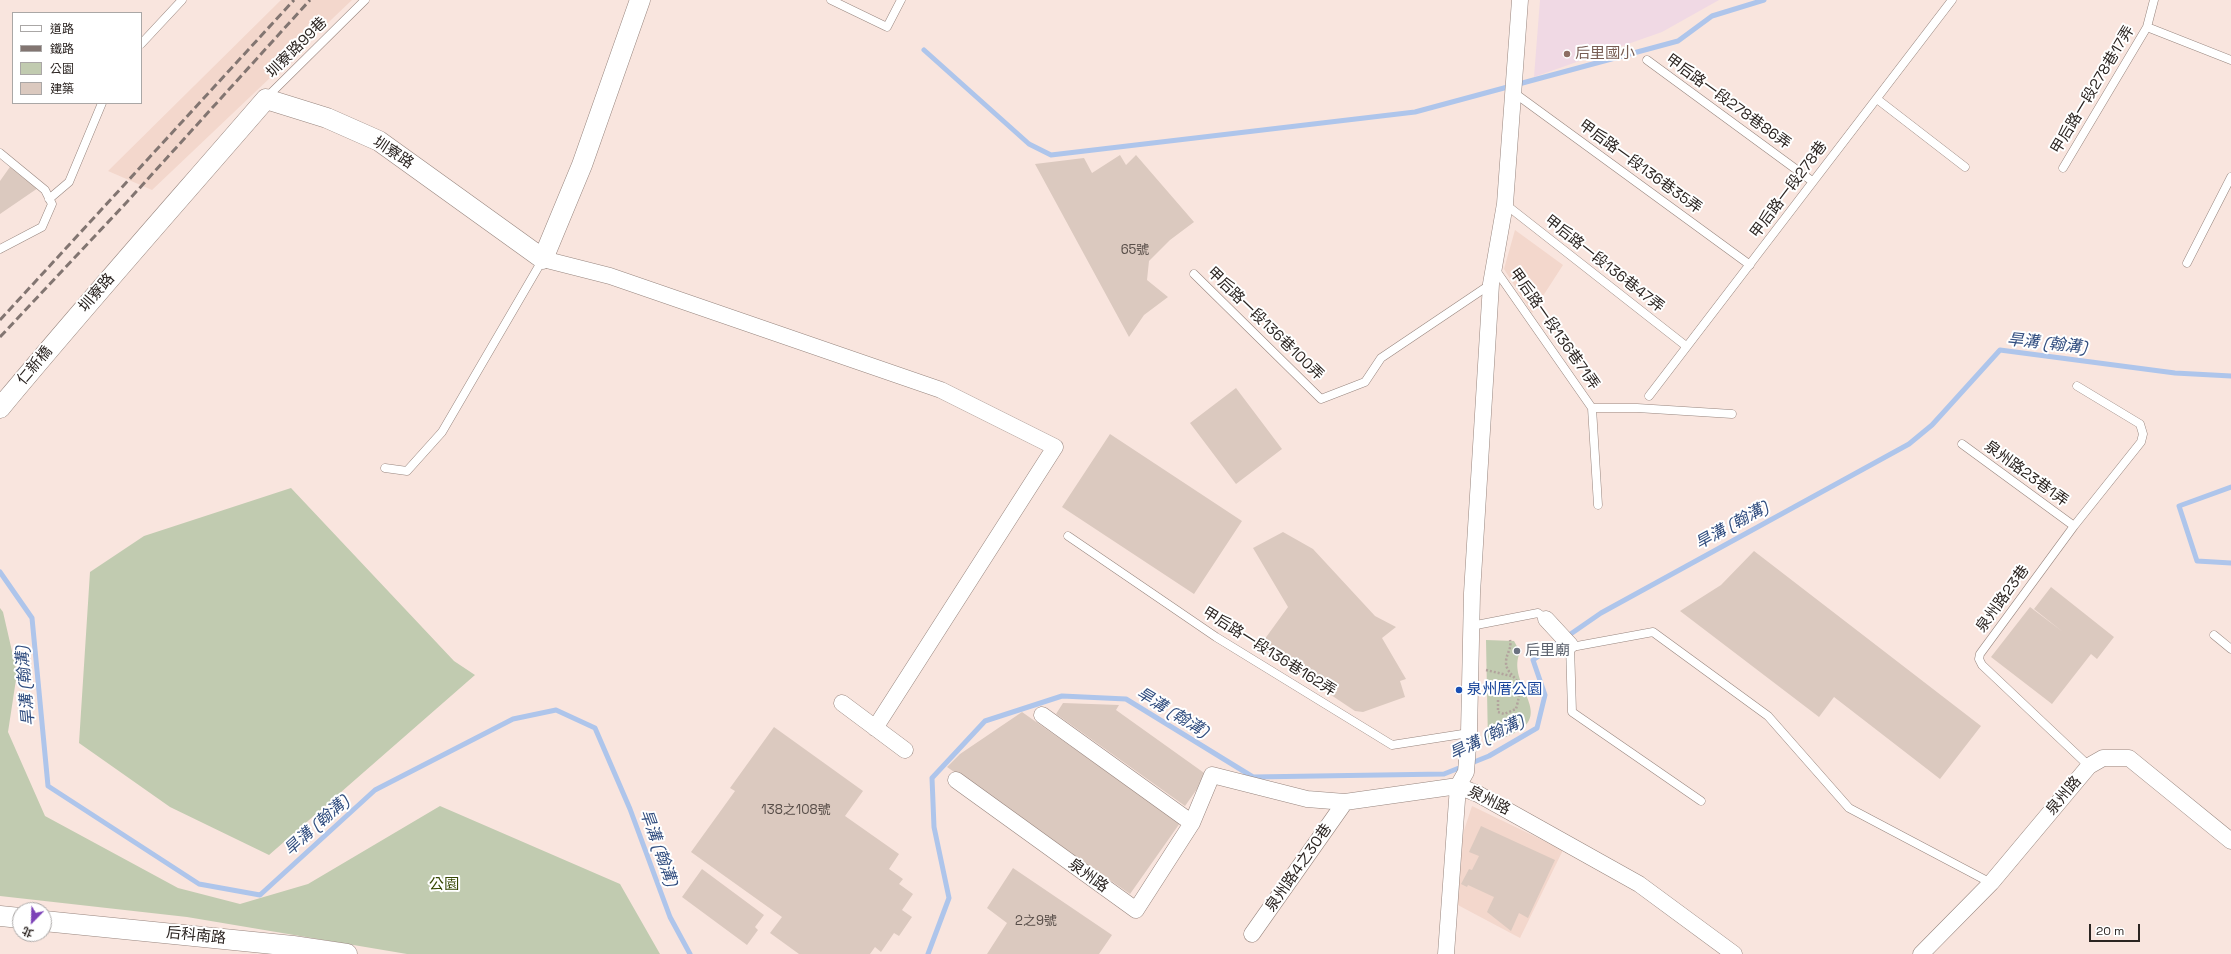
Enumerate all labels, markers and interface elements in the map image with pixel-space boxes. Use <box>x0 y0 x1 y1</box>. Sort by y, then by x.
legend <box>12 12 142 104</box>
street label: 圳寮路99巷 <box>263 14 331 82</box>
text: 道路 <box>50 21 74 37</box>
street label: 甲后路一段278巷17弄 <box>2048 23 2138 157</box>
text: 鐵路 <box>50 41 74 57</box>
place label: 后里國小 <box>1575 45 1635 63</box>
marker: 后里國小 <box>1562 49 1572 59</box>
street label: 甲后路一段278巷86弄 <box>1662 51 1794 153</box>
text: 公園 <box>50 61 74 77</box>
text: 建築 <box>50 81 74 97</box>
street label: 甲后路一段136巷35弄 <box>1575 116 1705 218</box>
street label: 圳寮路 <box>369 133 417 173</box>
street label: 甲后路一段278巷 <box>1747 138 1831 242</box>
street label: 甲后路一段136巷47弄 <box>1541 212 1667 316</box>
house number: 65號 <box>1121 242 1149 258</box>
street label: 甲后路一段136巷100弄 <box>1203 264 1327 384</box>
street label: 甲后路一段136巷71弄 <box>1505 265 1603 393</box>
street label: 圳寮路 <box>75 270 119 316</box>
water label: 旱溝 (翰溝) <box>2006 330 2088 358</box>
street label: 仁新橋 <box>14 343 56 389</box>
street label: 泉州路23巷1弄 <box>1981 438 2071 510</box>
water label: 旱溝 (翰溝) <box>1692 498 1772 554</box>
street label: 泉州路23巷 <box>1973 562 2033 636</box>
street label: 甲后路一段136巷162弄 <box>1199 604 1339 700</box>
place label: 后里廟 <box>1525 642 1570 660</box>
water label: 旱溝 (翰溝) <box>13 645 39 727</box>
marker: 后里廟 <box>1512 646 1522 656</box>
place label: 泉州厝公園 <box>1467 681 1542 699</box>
water label: 旱溝 (翰溝) <box>1133 684 1211 742</box>
marker: 泉州厝公園 <box>1454 685 1464 695</box>
water label: 旱溝 (翰溝) <box>1447 712 1527 764</box>
street label: 泉州路 <box>2043 773 2085 819</box>
street label: 泉州路 <box>1465 783 1513 819</box>
water label: 旱溝 (翰溝) <box>281 792 353 860</box>
house number: 138之108號 <box>761 802 831 818</box>
water label: 旱溝 (翰溝) <box>635 807 681 889</box>
street label: 泉州路4之30巷 <box>1262 821 1336 915</box>
street label: 泉州路 <box>1065 855 1111 897</box>
park label: 公園 <box>429 876 459 894</box>
north arrow <box>12 902 52 942</box>
house number: 2之9號 <box>1015 913 1057 929</box>
scale bar <box>2091 916 2142 942</box>
text: 20 m <box>2096 923 2124 939</box>
text: 北 <box>20 924 35 941</box>
street label: 后科南路 <box>165 924 227 948</box>

